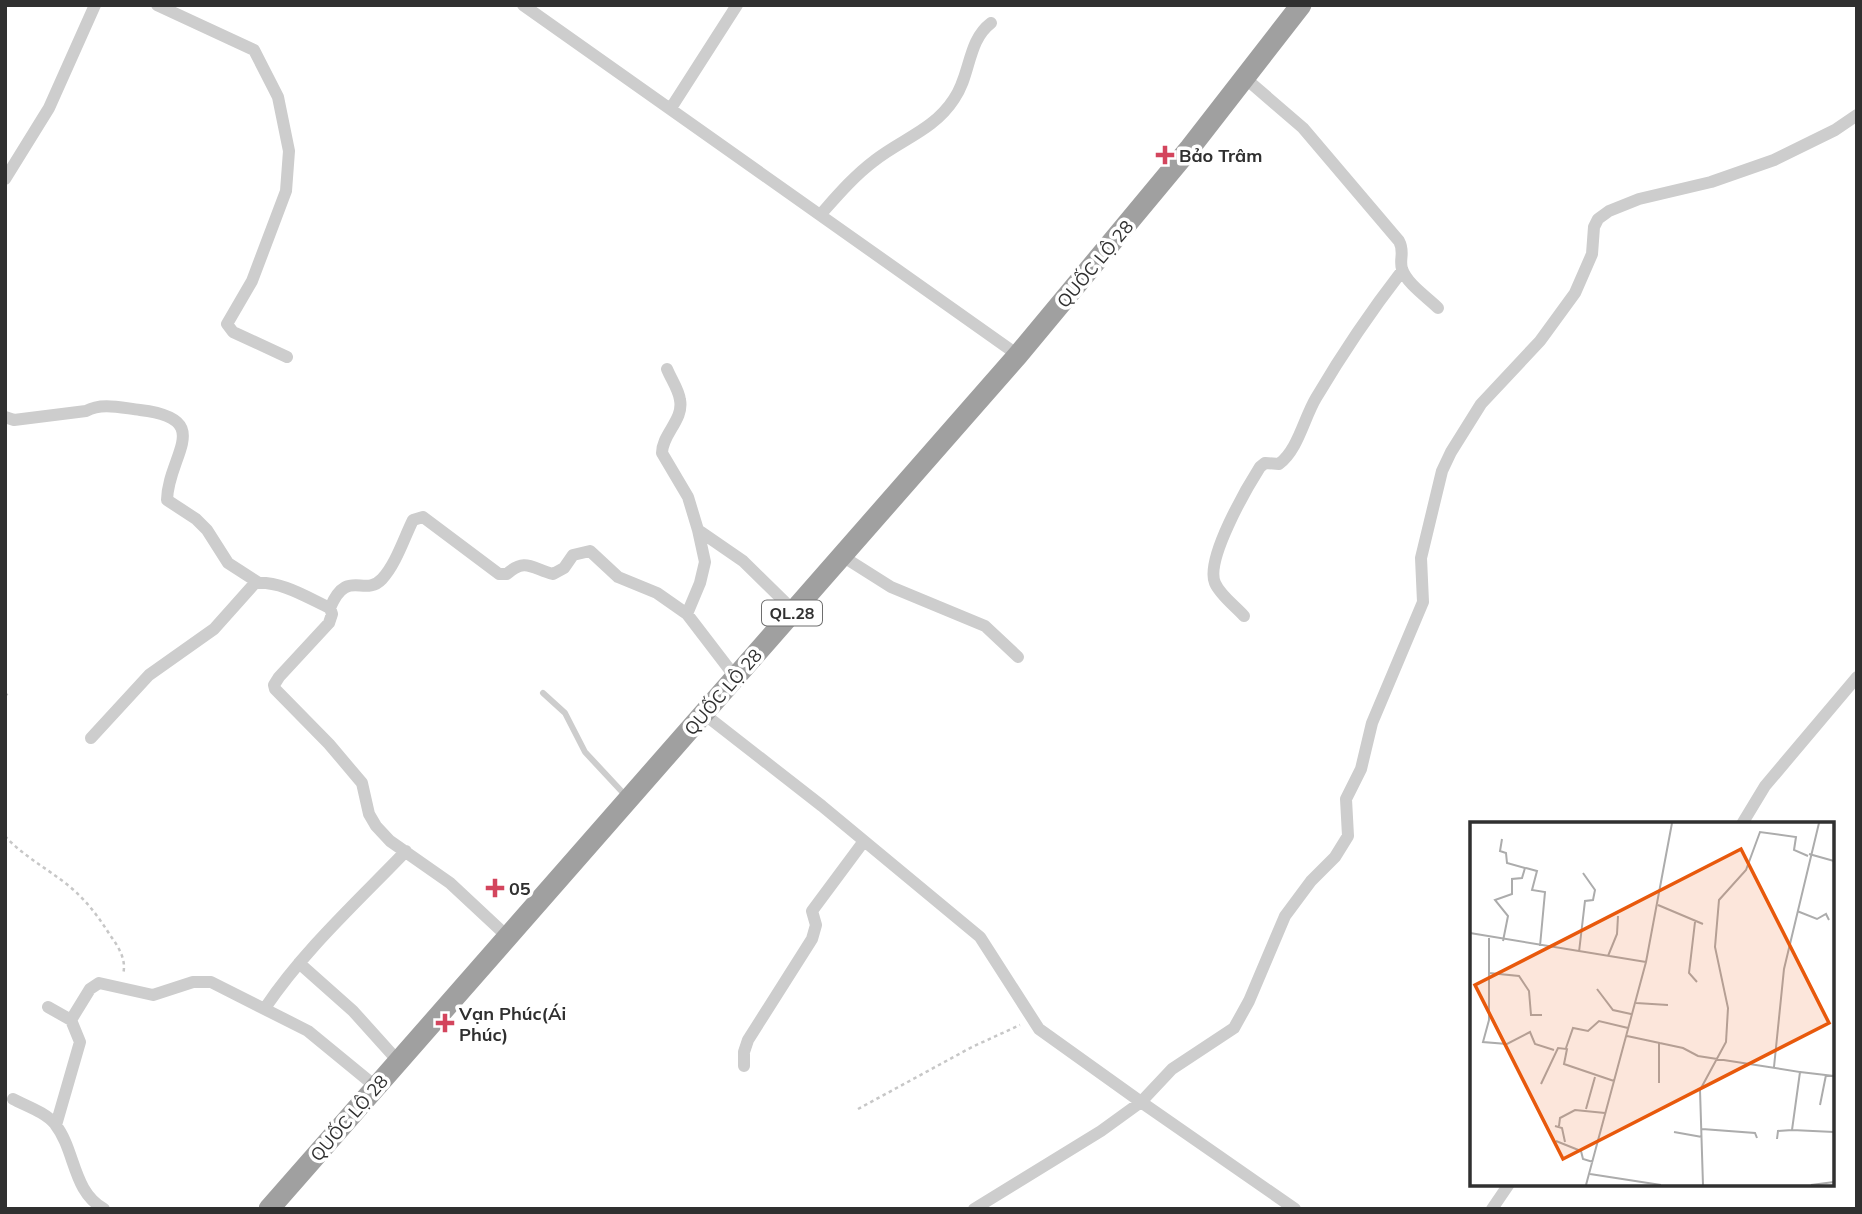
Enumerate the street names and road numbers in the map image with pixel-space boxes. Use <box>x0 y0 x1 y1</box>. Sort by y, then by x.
street label: QUỐC LỘ 28 <box>1052 216 1138 312</box>
road number: QL.28 <box>762 600 822 626</box>
street label: QUỐC LỘ 28 <box>679 644 767 740</box>
street label: QUỐC LỘ 28 <box>305 1070 393 1166</box>

